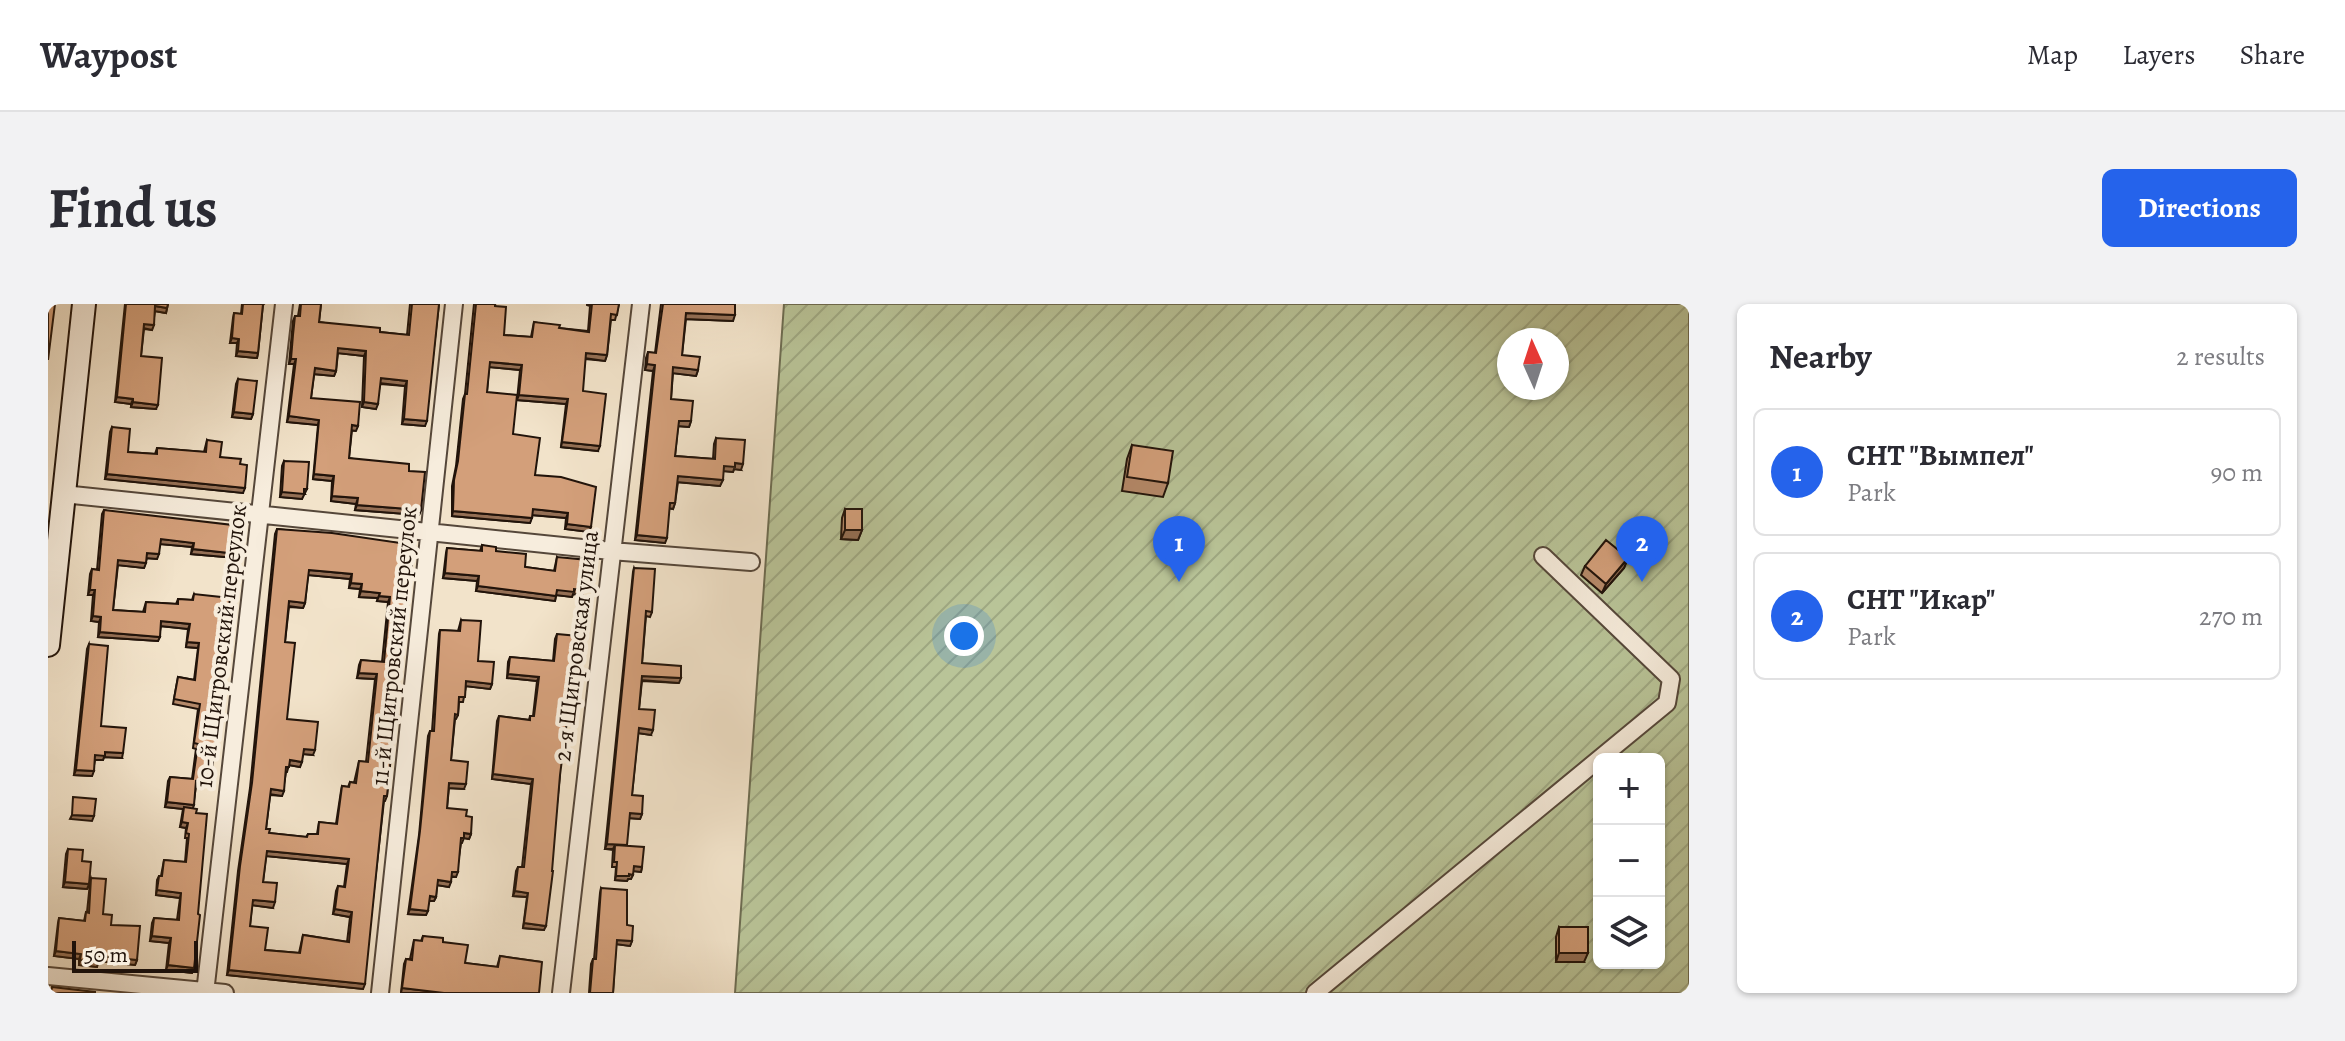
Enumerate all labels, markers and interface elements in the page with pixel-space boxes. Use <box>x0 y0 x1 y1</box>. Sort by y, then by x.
text: Waypost <box>40 29 177 81</box>
text: Map <box>2027 36 2078 74</box>
text: Layers <box>2122 36 2195 74</box>
text: Share <box>2239 36 2305 74</box>
button: Directions <box>2102 169 2297 247</box>
text: Find us <box>48 170 218 246</box>
north arrow <box>1497 328 1569 400</box>
text: Nearby <box>1769 333 1872 380</box>
text: 2 results <box>2176 339 2265 374</box>
text: СНТ "Вымпел" <box>1847 435 2034 475</box>
text: 1 <box>1792 455 1802 490</box>
text: 90 m <box>2211 455 2263 490</box>
text: Park <box>1847 475 1896 510</box>
street label: 10-й Щигровский переулок <box>188 502 254 790</box>
street label: 11-й Щигровский переулок <box>363 505 425 787</box>
pin: 1 <box>1153 516 1205 582</box>
pin: 2 <box>1616 516 1668 582</box>
street label: 2-я Щигровская улица <box>546 529 606 763</box>
text: СНТ "Икар" <box>1847 579 1995 619</box>
text: 2 <box>1791 599 1803 634</box>
text: 270 m <box>2199 599 2263 634</box>
your location <box>944 616 984 656</box>
text: Park <box>1847 619 1896 654</box>
map controls <box>1593 753 1665 969</box>
button: + <box>1593 753 1665 825</box>
button: − <box>1593 825 1665 897</box>
button: layers <box>1593 897 1665 969</box>
scale bar <box>72 937 198 973</box>
text: 50 m <box>84 940 128 970</box>

